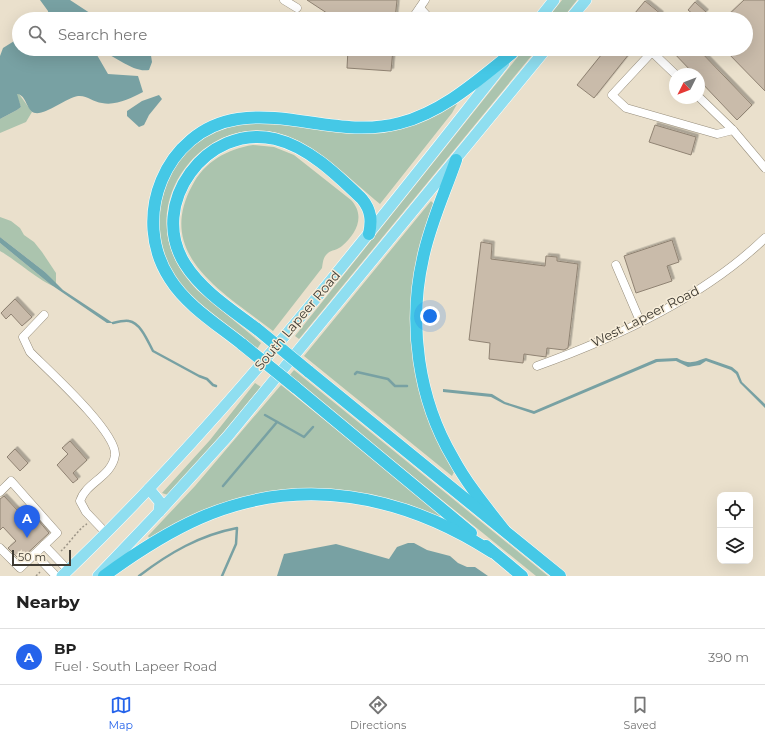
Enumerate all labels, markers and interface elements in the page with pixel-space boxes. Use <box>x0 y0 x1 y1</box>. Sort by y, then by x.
search box <box>12 12 753 56</box>
icon: search <box>26 23 48 45</box>
text: Search here <box>58 25 147 44</box>
north arrow <box>669 68 705 104</box>
street label: South Lapeer Road <box>251 267 343 373</box>
street label: West Lapeer Road <box>588 282 702 350</box>
your location <box>420 306 440 326</box>
map controls <box>717 492 753 564</box>
button: locate <box>717 492 753 528</box>
pin: A <box>14 505 40 538</box>
button: layers <box>717 528 753 564</box>
scale bar <box>12 548 71 567</box>
text: 50 m <box>18 550 46 564</box>
text: Nearby <box>16 592 80 612</box>
text: BP <box>54 639 76 658</box>
text: A <box>24 649 34 665</box>
text: 390 m <box>708 649 749 665</box>
text: Fuel · South Lapeer Road <box>54 658 217 674</box>
tab: Map <box>109 694 133 732</box>
tab: Directions <box>350 694 406 732</box>
tab: Saved <box>623 694 656 732</box>

